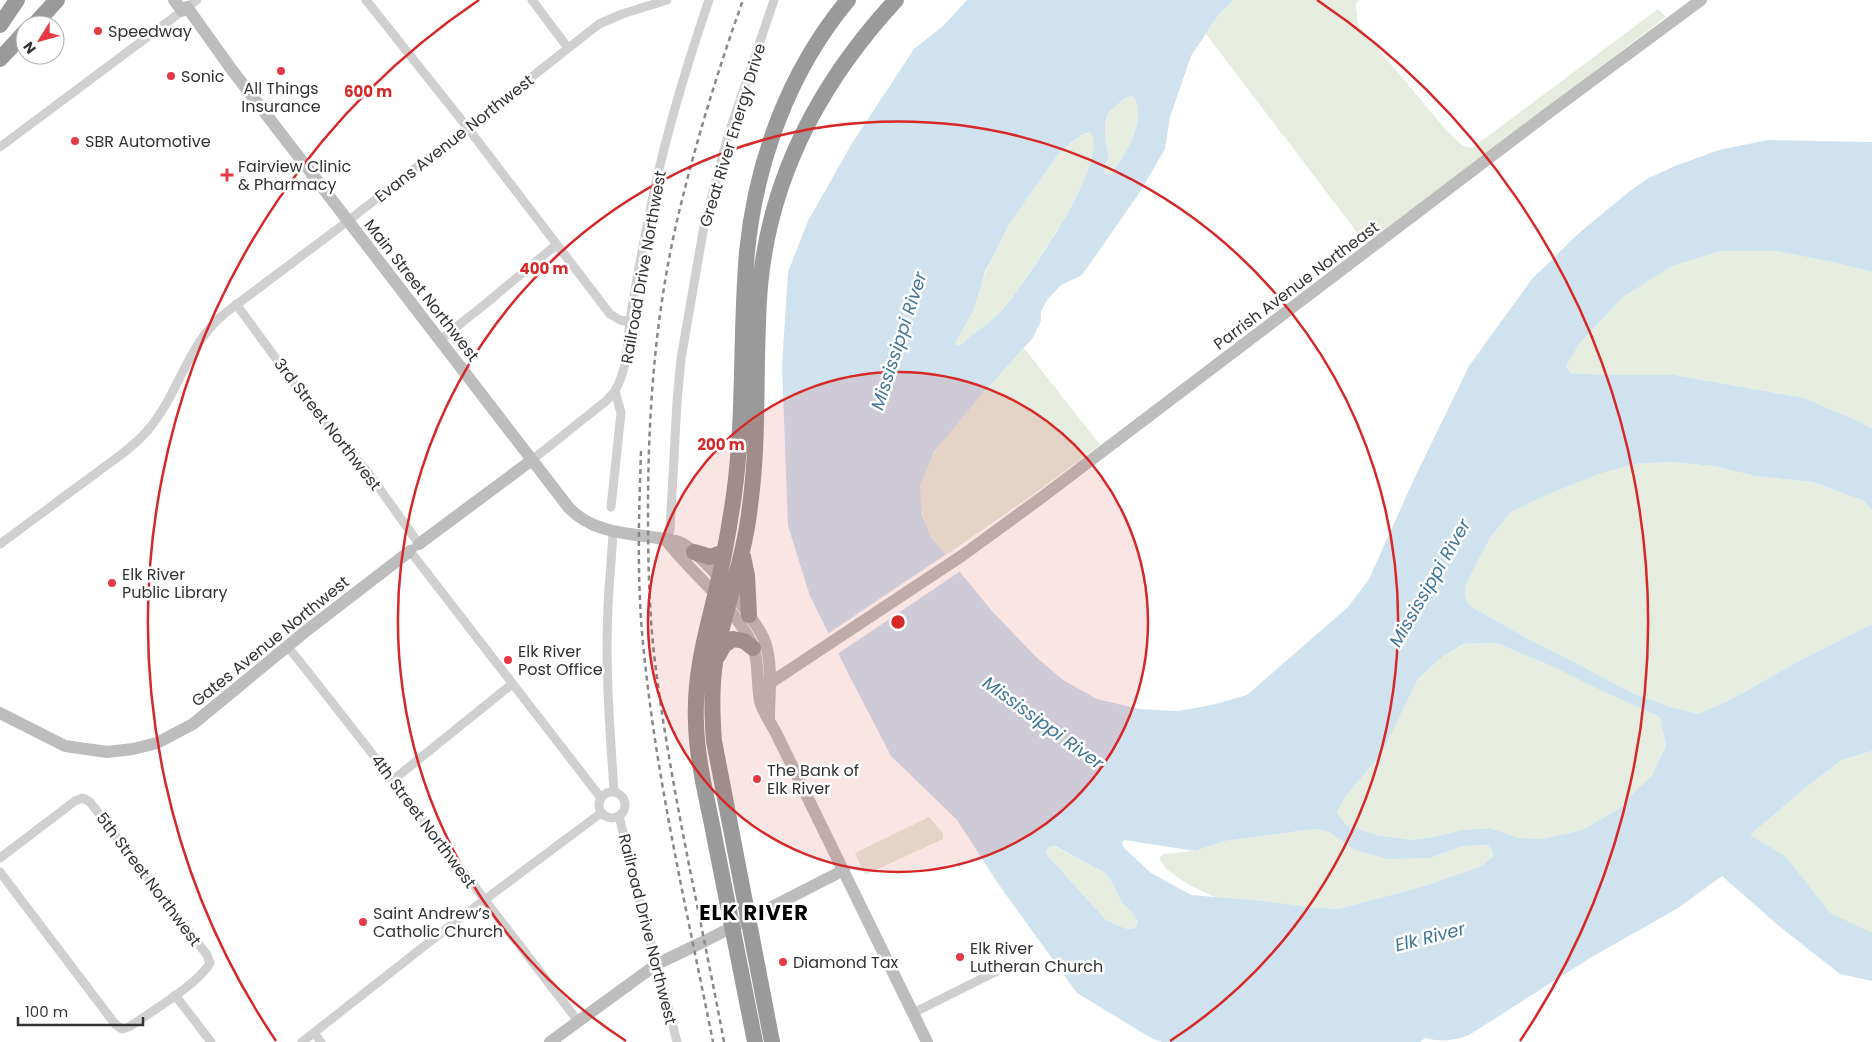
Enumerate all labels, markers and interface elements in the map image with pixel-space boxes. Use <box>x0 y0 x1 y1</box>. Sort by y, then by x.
north arrow <box>15 15 65 65</box>
place label: Speedway <box>108 20 192 43</box>
marker: Speedway <box>92 25 104 37</box>
text: N <box>18 38 41 58</box>
street label: Great River Energy Drive <box>694 41 771 230</box>
place label: Sonic <box>181 65 225 88</box>
marker: All Things Insurance <box>275 65 287 77</box>
street label: Evans Avenue Northwest <box>370 69 539 208</box>
marker: Sonic <box>165 70 177 82</box>
place label: All Things Insurance <box>241 77 321 118</box>
text: 600 m <box>344 81 392 102</box>
place label: SBR Automotive <box>85 130 211 153</box>
marker: SBR Automotive <box>69 135 81 147</box>
place label: Fairview Clinic & Pharmacy <box>238 155 351 196</box>
marker: Fairview Clinic & Pharmacy <box>220 168 234 182</box>
street label: Railroad Drive Northwest <box>615 169 672 365</box>
street label: Main Street Northwest <box>359 214 485 366</box>
street label: Parrish Avenue Northeast <box>1209 215 1384 355</box>
text: 400 m <box>520 258 569 279</box>
water label: Mississippi River <box>864 267 933 413</box>
street label: 3rd Street Northwest <box>269 353 387 495</box>
text: 200 m <box>697 434 745 455</box>
water label: Mississippi River <box>1383 513 1477 651</box>
place label: Elk River Public Library <box>122 563 228 604</box>
street label: Gates Avenue Northwest <box>187 570 354 712</box>
marker: Elk River Public Library <box>106 577 118 589</box>
centre of rings <box>889 613 907 631</box>
place label: Elk River Post Office <box>518 640 603 681</box>
marker: Elk River Post Office <box>502 654 514 666</box>
water label: Mississippi River <box>978 670 1110 776</box>
street label: 4th Street Northwest <box>366 750 482 893</box>
place label: The Bank of Elk River <box>767 759 859 800</box>
marker: The Bank of Elk River <box>751 773 763 785</box>
street label: 5th Street Northwest <box>91 808 207 951</box>
street label: Railroad Drive Northwest <box>613 831 682 1027</box>
district label: ELK RIVER <box>699 898 809 927</box>
place label: Saint Andrew’s Catholic Church <box>373 902 503 943</box>
water label: Elk River <box>1392 915 1469 957</box>
marker: Saint Andrew’s Catholic Church <box>357 916 369 928</box>
place label: Elk River Lutheran Church <box>970 937 1103 978</box>
place label: Diamond Tax <box>793 951 899 974</box>
marker: Elk River Lutheran Church <box>954 951 966 963</box>
marker: Diamond Tax <box>777 956 789 968</box>
scale bar <box>18 994 142 1026</box>
text: 100 m <box>25 1001 68 1022</box>

